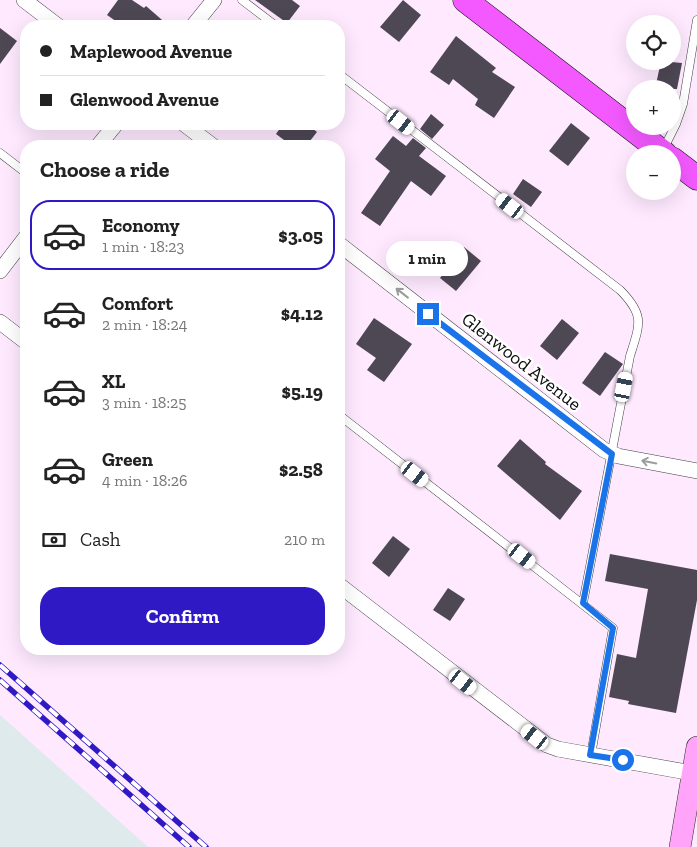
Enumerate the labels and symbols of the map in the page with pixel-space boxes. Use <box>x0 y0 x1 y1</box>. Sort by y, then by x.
car <box>384 107 417 137</box>
car <box>493 191 526 221</box>
callout: 1 min <box>387 242 469 276</box>
one-way arrow <box>396 288 409 299</box>
route end <box>417 303 439 325</box>
street label: Glenwood Avenue <box>457 307 586 415</box>
car <box>613 371 634 403</box>
one-way arrow <box>641 457 657 467</box>
car <box>398 459 431 489</box>
car <box>505 541 538 571</box>
car <box>446 667 479 697</box>
car <box>518 722 551 752</box>
route start <box>612 749 634 771</box>

